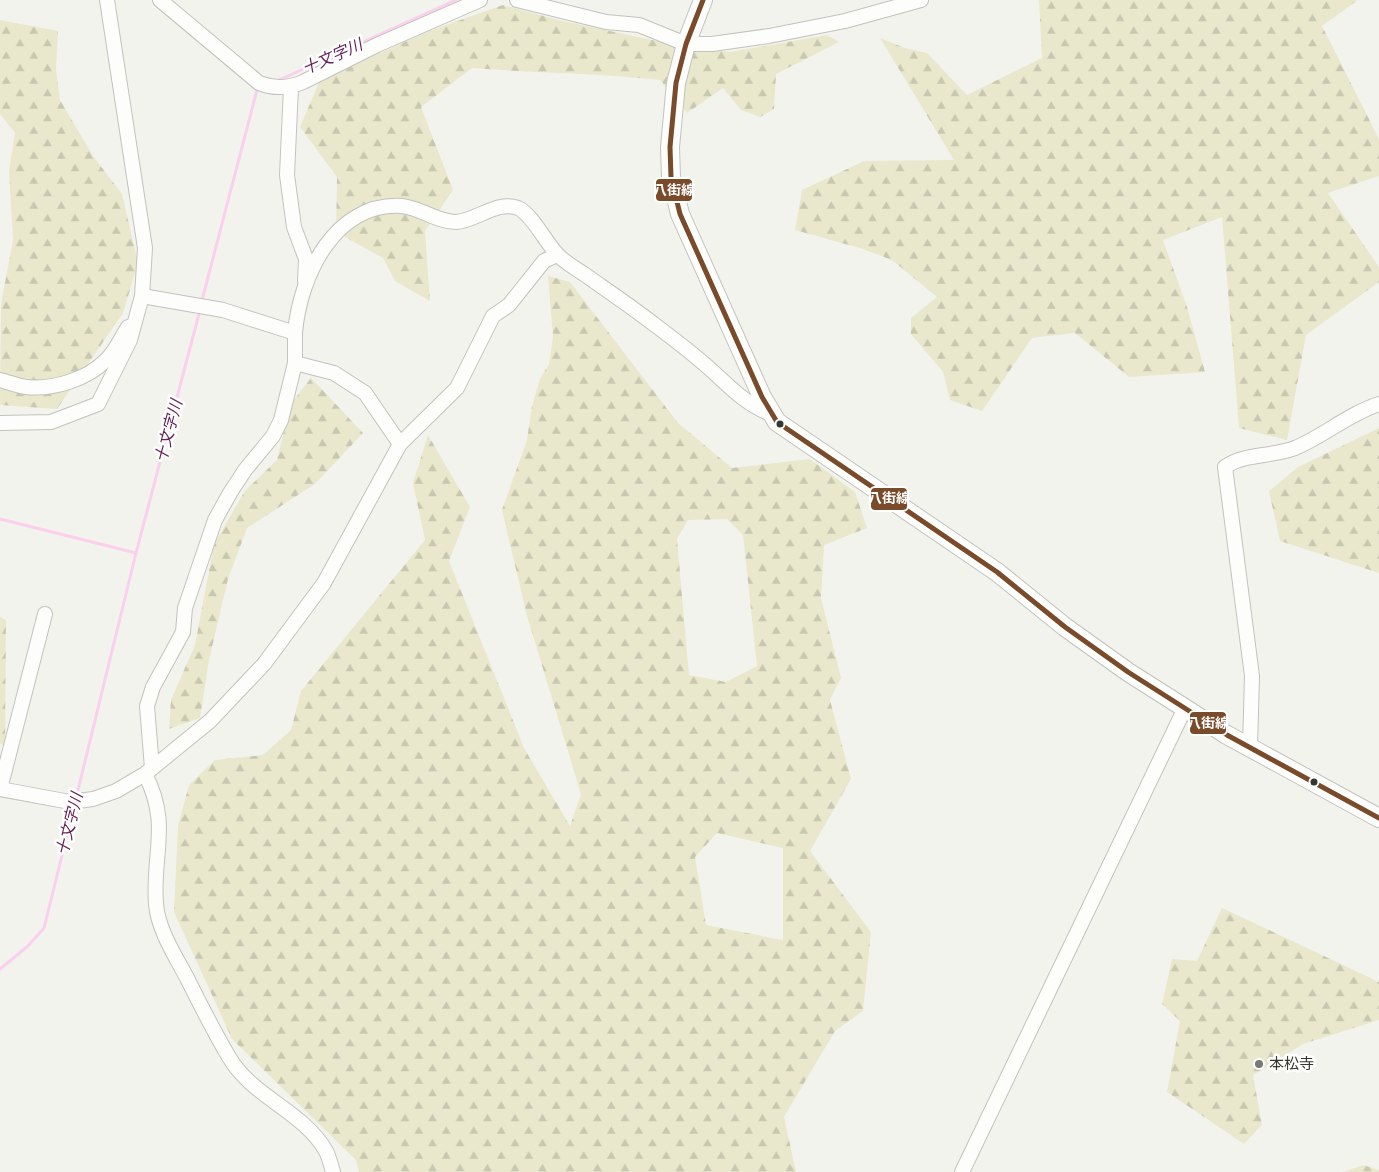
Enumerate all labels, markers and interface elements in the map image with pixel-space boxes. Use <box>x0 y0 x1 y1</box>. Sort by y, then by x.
water label: 十文字川 <box>298 32 368 79</box>
line badge: 八街線 <box>655 178 693 202</box>
text: 八街線 <box>653 180 695 199</box>
water label: 十文字川 <box>149 395 187 465</box>
unlabelled marker <box>775 419 785 429</box>
line badge: 八街線 <box>870 487 908 511</box>
text: 八街線 <box>868 488 910 507</box>
line badge: 八街線 <box>1189 711 1227 735</box>
text: 八街線 <box>1187 713 1229 732</box>
unlabelled marker <box>1309 777 1319 787</box>
water label: 十文字川 <box>51 788 88 858</box>
place label: 本松寺 <box>1269 1053 1314 1073</box>
marker: 本松寺 <box>1253 1058 1265 1070</box>

